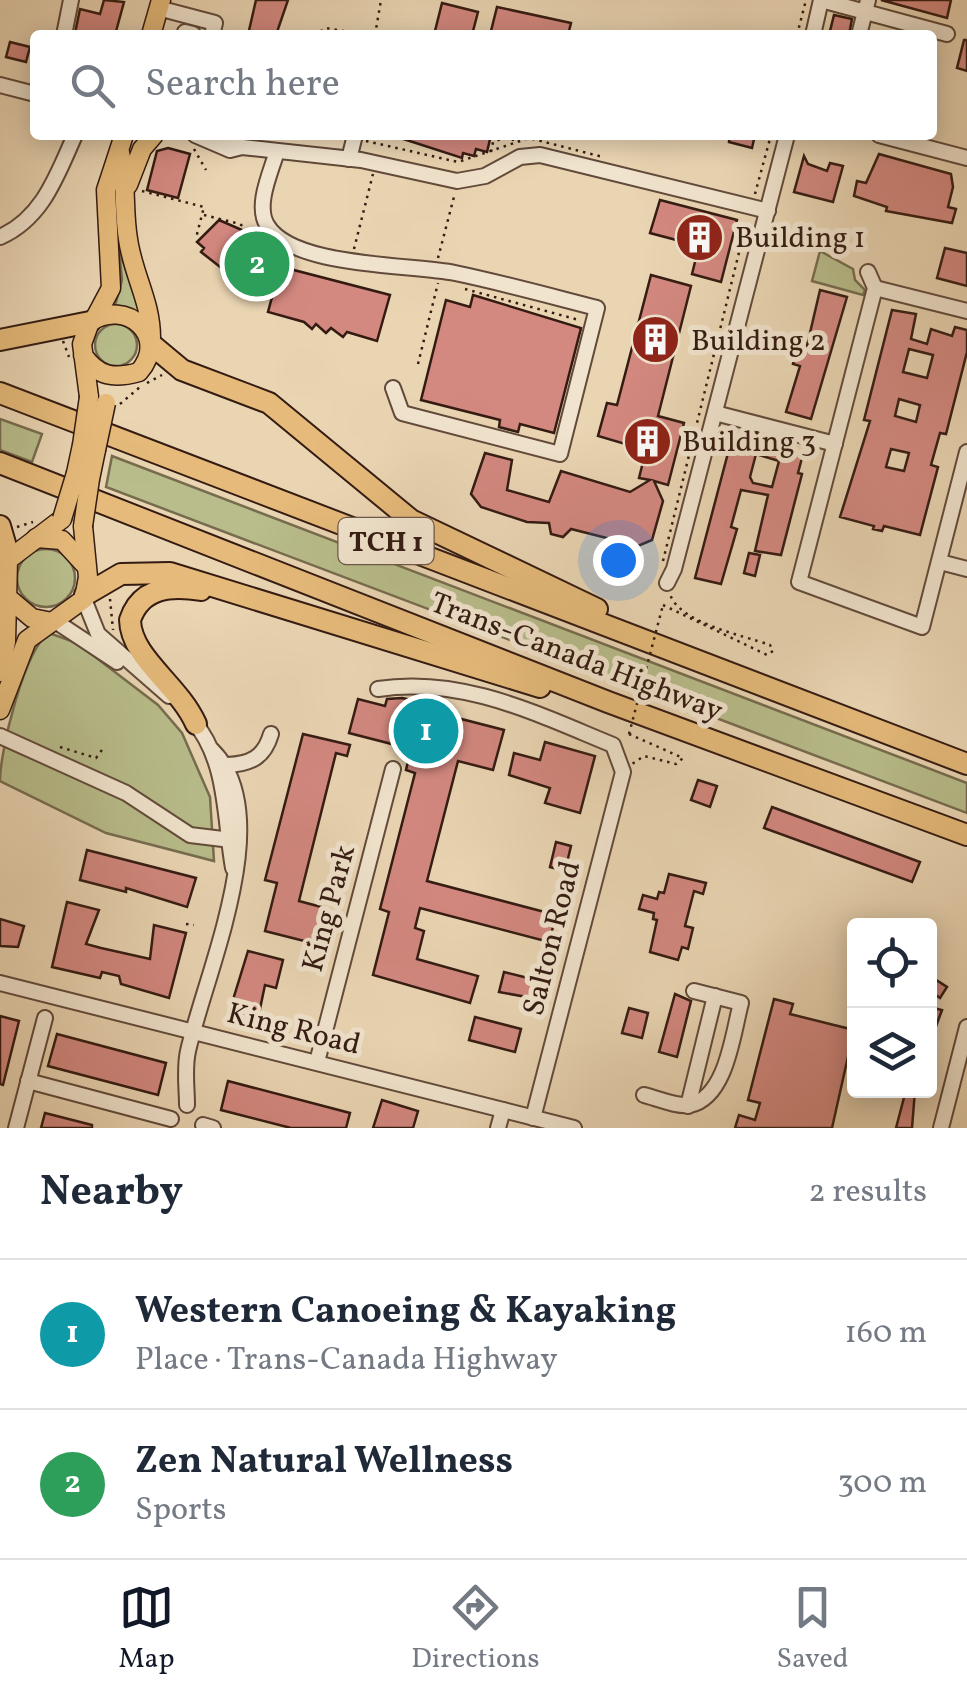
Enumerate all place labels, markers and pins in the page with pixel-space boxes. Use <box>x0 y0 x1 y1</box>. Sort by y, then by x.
building icon: Building 1 <box>674 211 726 263</box>
place label: Building 1 <box>735 218 865 260</box>
pin: 2 <box>224 226 290 302</box>
building icon: Building 2 <box>630 314 682 366</box>
place label: Building 2 <box>691 321 826 363</box>
building icon: Building 3 <box>621 415 673 467</box>
place label: Building 3 <box>682 422 816 464</box>
pin: 1 <box>394 694 458 768</box>

